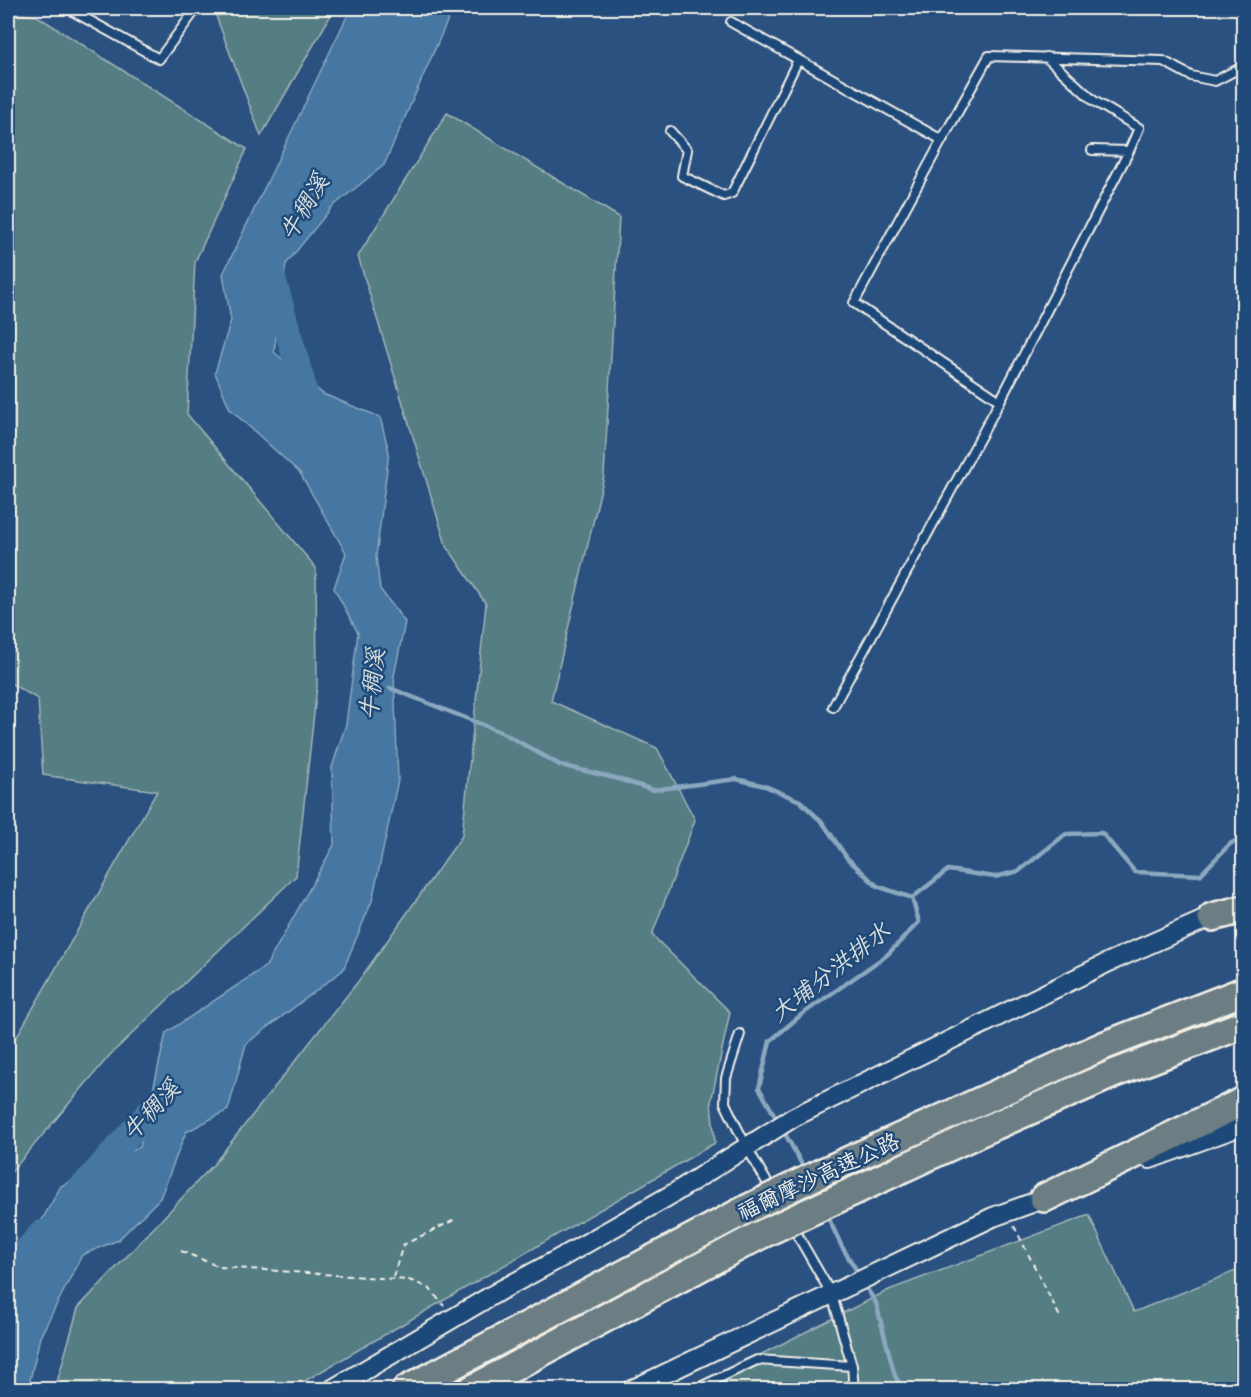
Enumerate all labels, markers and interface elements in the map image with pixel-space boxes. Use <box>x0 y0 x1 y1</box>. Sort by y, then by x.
water label: 牛稠溪 <box>271 166 336 246</box>
water label: 牛稠溪 <box>351 644 391 721</box>
water label: 大埔分洪排水 <box>763 914 897 1028</box>
water label: 牛稠溪 <box>114 1071 188 1147</box>
street label: 福爾摩沙高速公路 <box>732 1125 904 1227</box>

